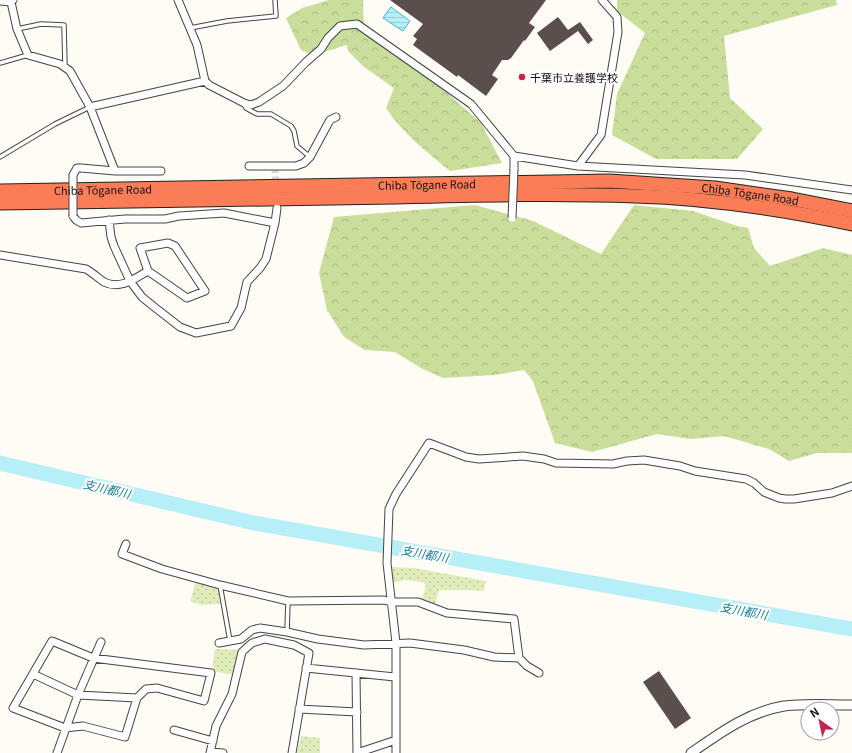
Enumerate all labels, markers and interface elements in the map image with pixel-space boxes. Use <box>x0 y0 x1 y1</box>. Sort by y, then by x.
place label: 千葉市立養護学校 <box>530 69 618 85</box>
marker: 千葉市立養護学校 <box>517 72 527 82</box>
street label: Chiba Tōgane Road <box>378 175 476 193</box>
street label: Chiba Tōgane Road <box>701 179 800 208</box>
street label: Chiba Tōgane Road <box>54 181 152 198</box>
water label: 支川都川 <box>82 474 134 502</box>
water label: 支川都川 <box>400 540 452 566</box>
water label: 支川都川 <box>719 597 771 623</box>
north arrow <box>800 701 840 741</box>
text: N <box>806 703 822 721</box>

